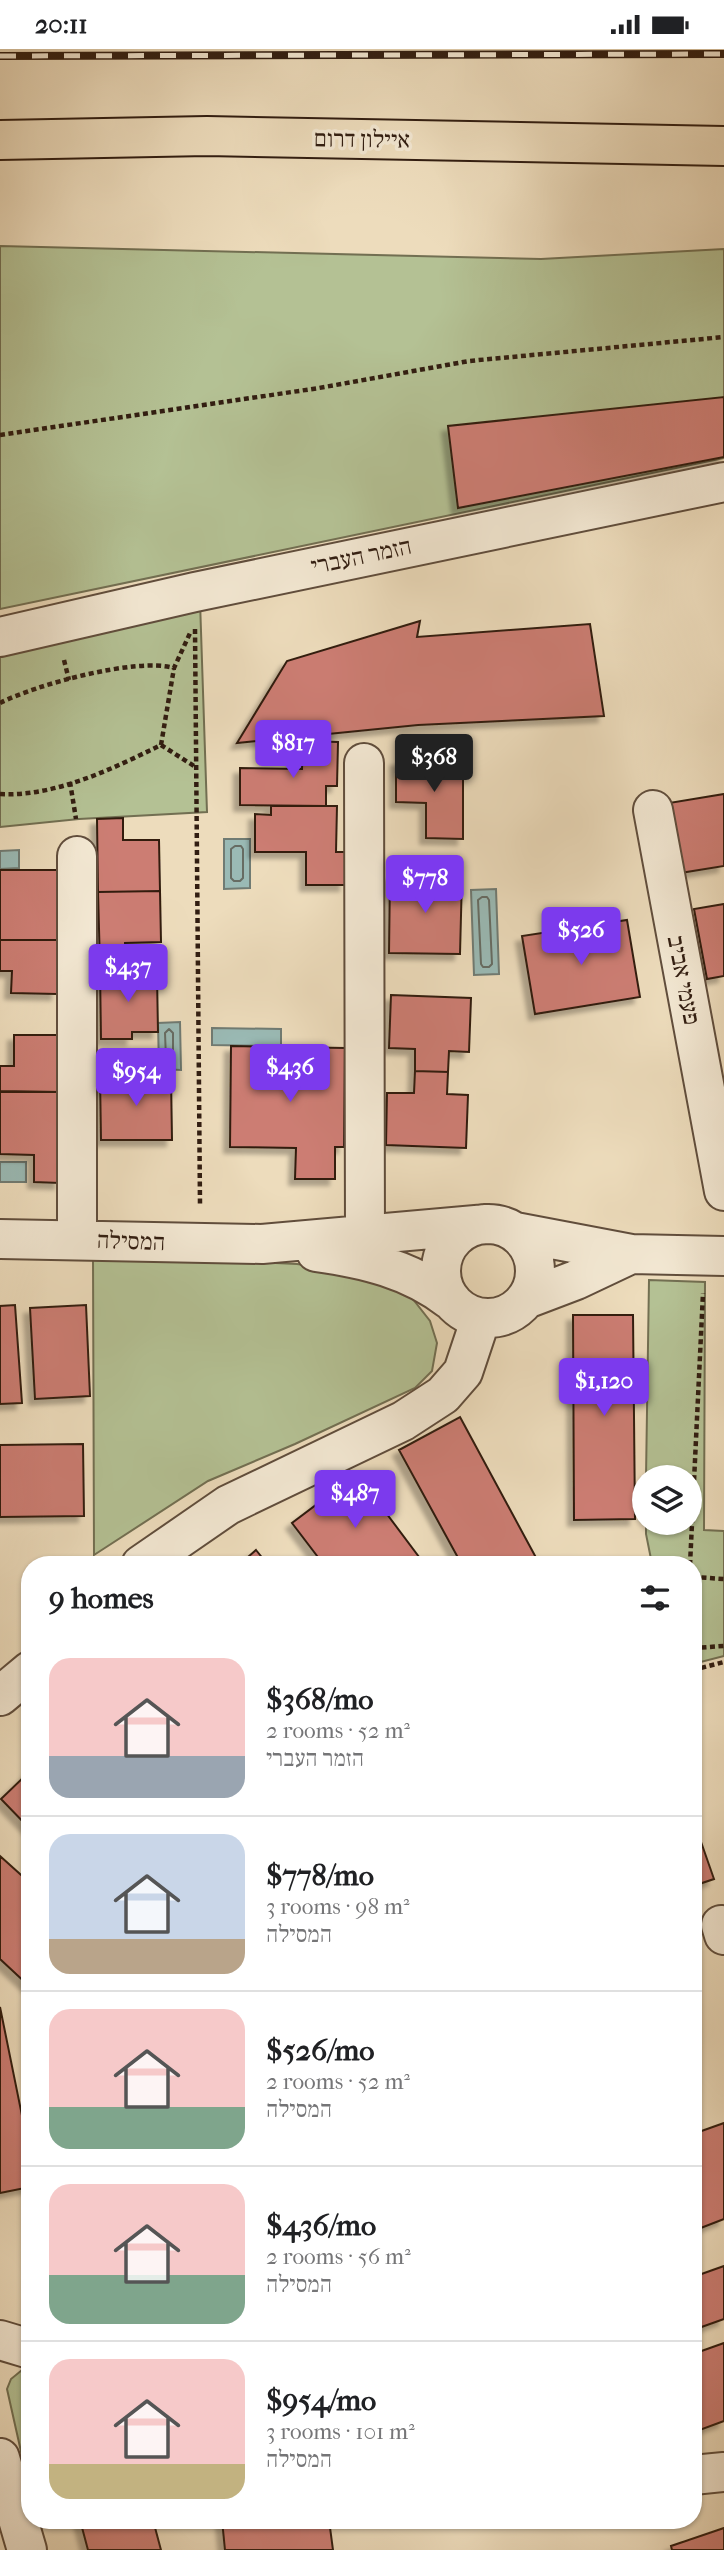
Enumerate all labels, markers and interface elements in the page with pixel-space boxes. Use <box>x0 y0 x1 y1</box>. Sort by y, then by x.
text: 20:11 <box>35 9 88 40</box>
street label: איילון דרום <box>314 124 410 154</box>
street label: הזמר העברי <box>308 532 414 580</box>
pin: $817 <box>252 721 334 780</box>
text: $817 <box>271 729 315 756</box>
pin: $368 <box>393 735 475 794</box>
text: $368 <box>411 743 457 770</box>
pin: $778 <box>384 855 466 915</box>
text: $778 <box>402 864 448 891</box>
pin: $526 <box>540 907 622 967</box>
text: $526 <box>558 916 604 943</box>
street label: פעמי אביב <box>662 933 706 1027</box>
pin: $437 <box>87 944 169 1004</box>
text: $437 <box>105 953 151 980</box>
pin: $436 <box>249 1045 331 1104</box>
pin: $954 <box>95 1049 177 1108</box>
text: $436 <box>266 1053 314 1080</box>
text: $954 <box>112 1057 160 1084</box>
street label: המסילה <box>96 1226 166 1256</box>
pin: $1,120 <box>547 1359 661 1418</box>
text: $1,120 <box>575 1367 633 1394</box>
map controls <box>632 1465 702 1535</box>
button: layers <box>632 1465 702 1535</box>
pin: $487 <box>314 1471 396 1530</box>
text: $487 <box>331 1479 379 1506</box>
icon: filters <box>636 1579 674 1617</box>
text: 9 homes <box>49 1581 154 1616</box>
text: $368/mo <box>266 1682 373 1717</box>
icon: home <box>105 1686 189 1770</box>
text: 2 rooms · 52 m² <box>266 1717 410 1744</box>
text: הזמר העברי <box>266 1745 364 1772</box>
text: $778/mo <box>266 1858 374 1893</box>
icon: home <box>105 1862 189 1946</box>
text: 3 rooms · 98 m² <box>266 1893 410 1920</box>
text: המסילה <box>266 1921 332 1948</box>
text: $526/mo <box>266 2033 375 2068</box>
icon: home <box>105 2037 189 2121</box>
text: 2 rooms · 52 m² <box>266 2068 410 2095</box>
text: המסילה <box>266 2096 332 2123</box>
text: $436/mo <box>266 2208 376 2243</box>
icon: home <box>105 2212 189 2296</box>
text: 2 rooms · 56 m² <box>266 2243 411 2270</box>
text: המסילה <box>266 2271 332 2298</box>
text: $954/mo <box>266 2383 376 2418</box>
icon: home <box>105 2387 189 2471</box>
text: 3 rooms · 101 m² <box>266 2418 415 2445</box>
text: המסילה <box>266 2446 332 2473</box>

